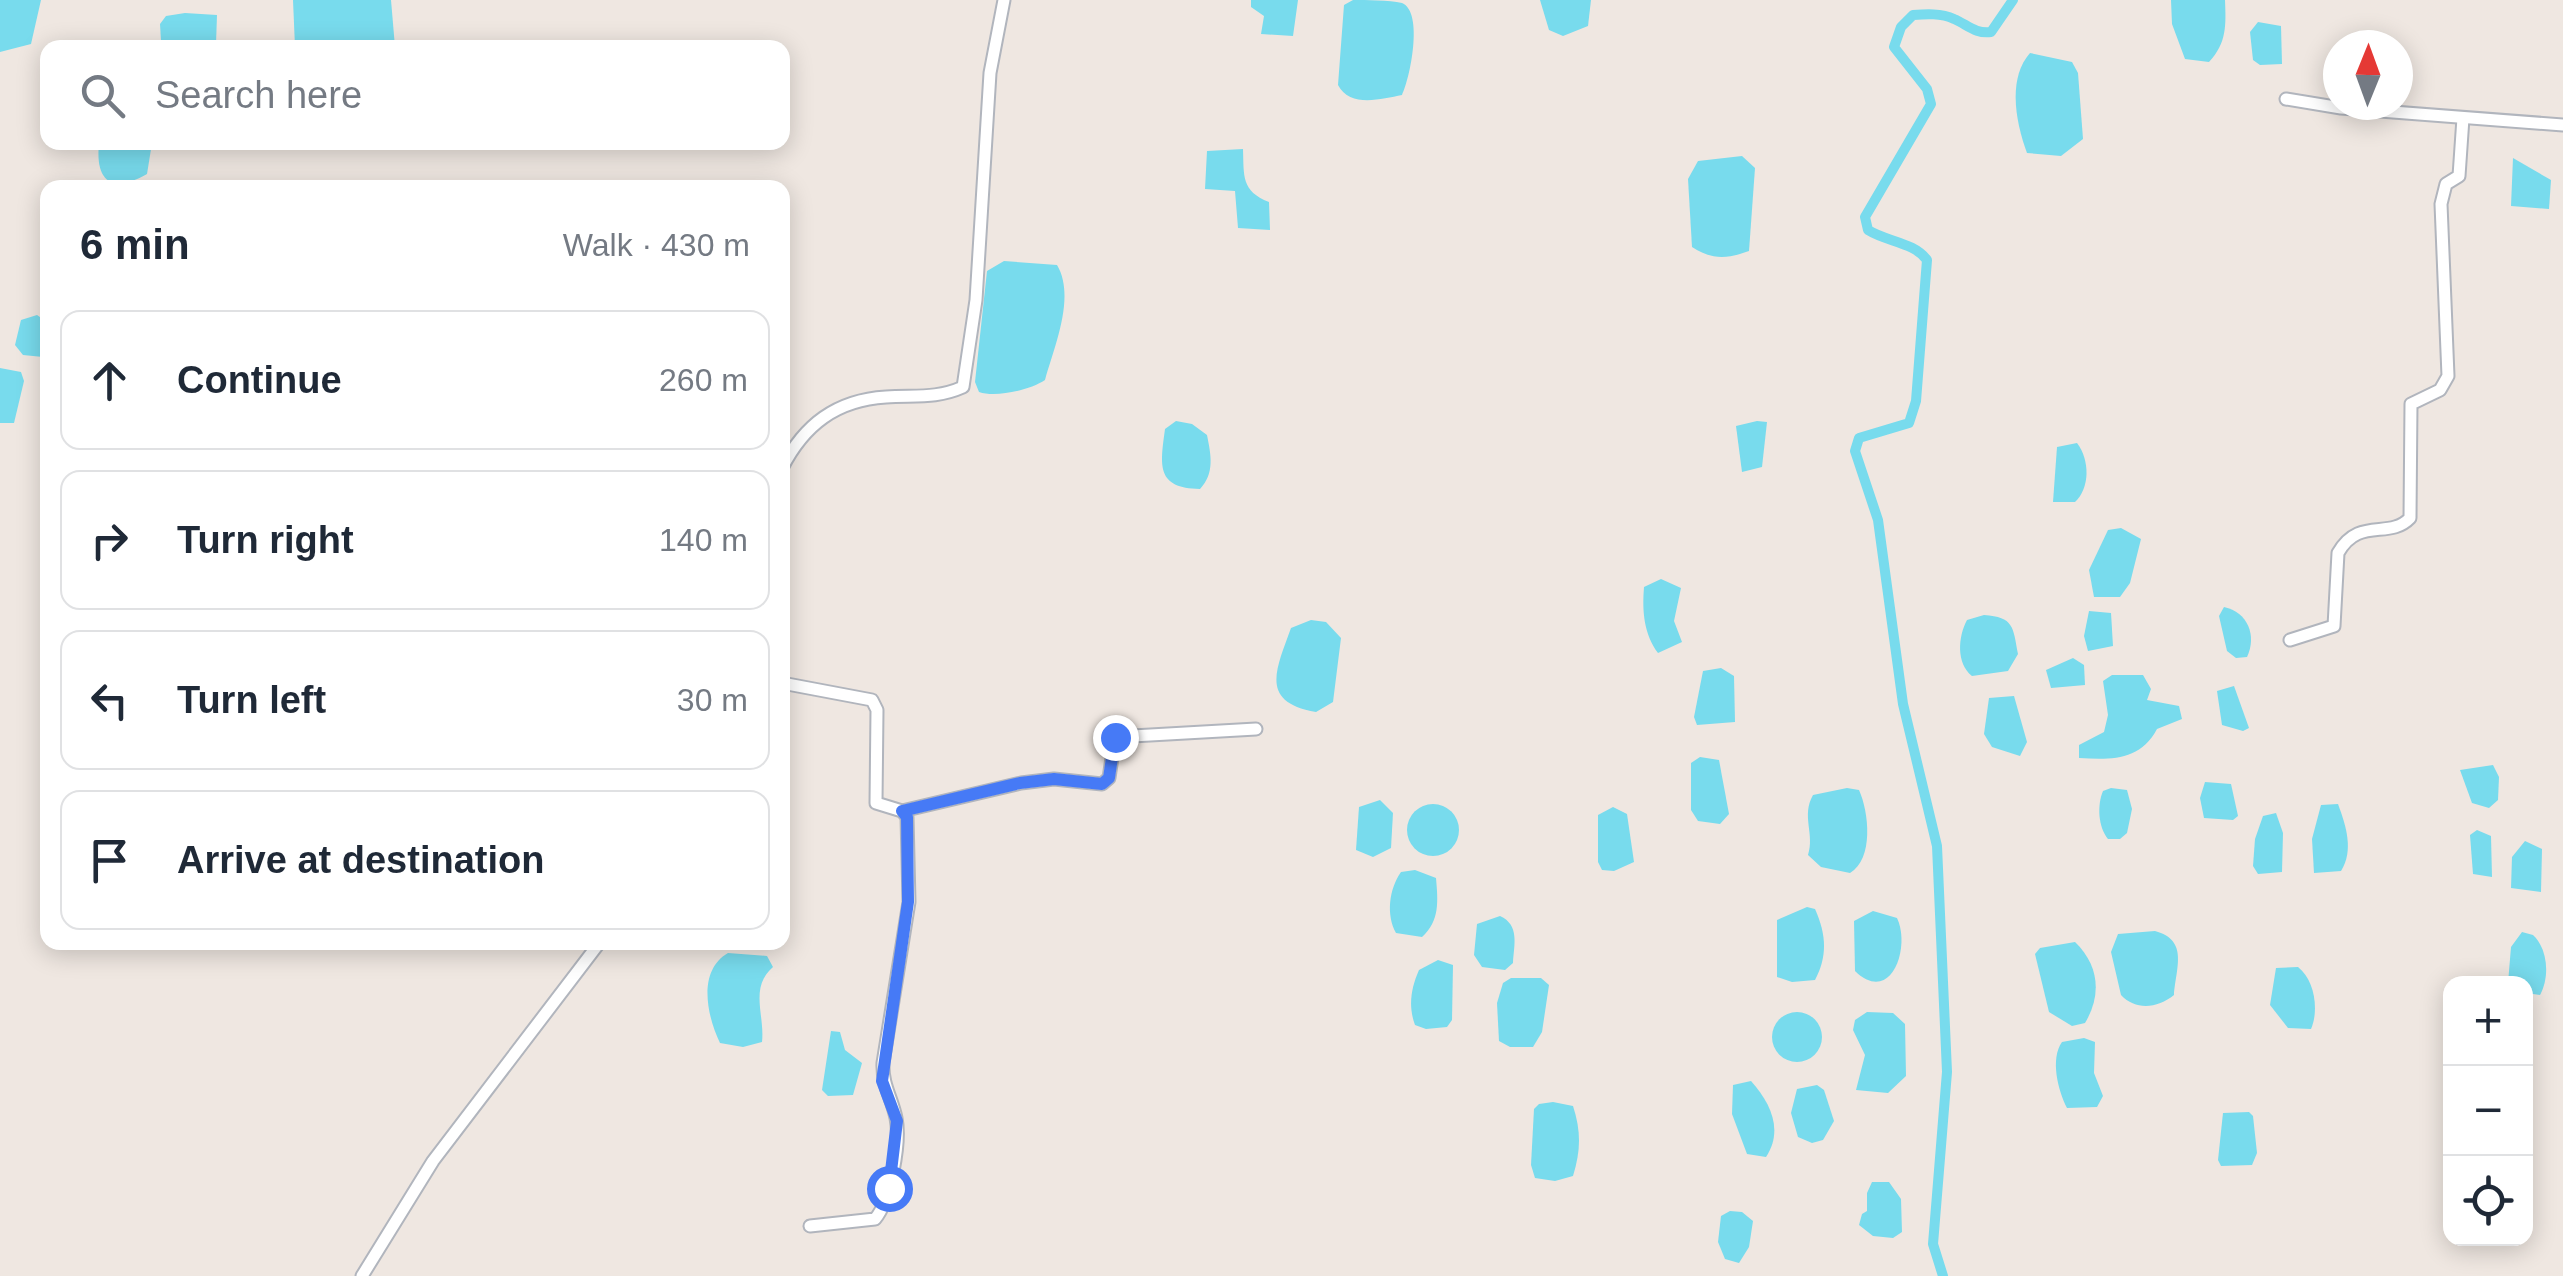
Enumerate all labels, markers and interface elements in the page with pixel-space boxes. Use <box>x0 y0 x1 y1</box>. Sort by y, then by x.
north arrow <box>2323 30 2413 120</box>
search box <box>40 40 790 150</box>
icon: search <box>75 68 130 123</box>
text: Search here <box>155 74 362 116</box>
text: 6 min <box>80 221 190 268</box>
text: Walk · 430 m <box>563 227 750 263</box>
icon: ahead <box>82 353 137 408</box>
text: Continue <box>177 359 342 401</box>
text: 260 m <box>659 362 748 398</box>
icon: right <box>82 513 137 568</box>
text: Turn right <box>177 519 354 561</box>
text: 140 m <box>659 522 748 558</box>
icon: left <box>82 673 137 728</box>
text: Turn left <box>177 679 326 721</box>
text: 30 m <box>677 682 748 718</box>
route end <box>1093 715 1139 761</box>
icon: arrive <box>82 833 137 888</box>
text: Arrive at destination <box>177 839 544 881</box>
map controls <box>2443 976 2533 1246</box>
button: + <box>2443 976 2533 1066</box>
button: − <box>2443 1066 2533 1156</box>
button: locate <box>2443 1156 2533 1246</box>
route start <box>867 1166 913 1212</box>

